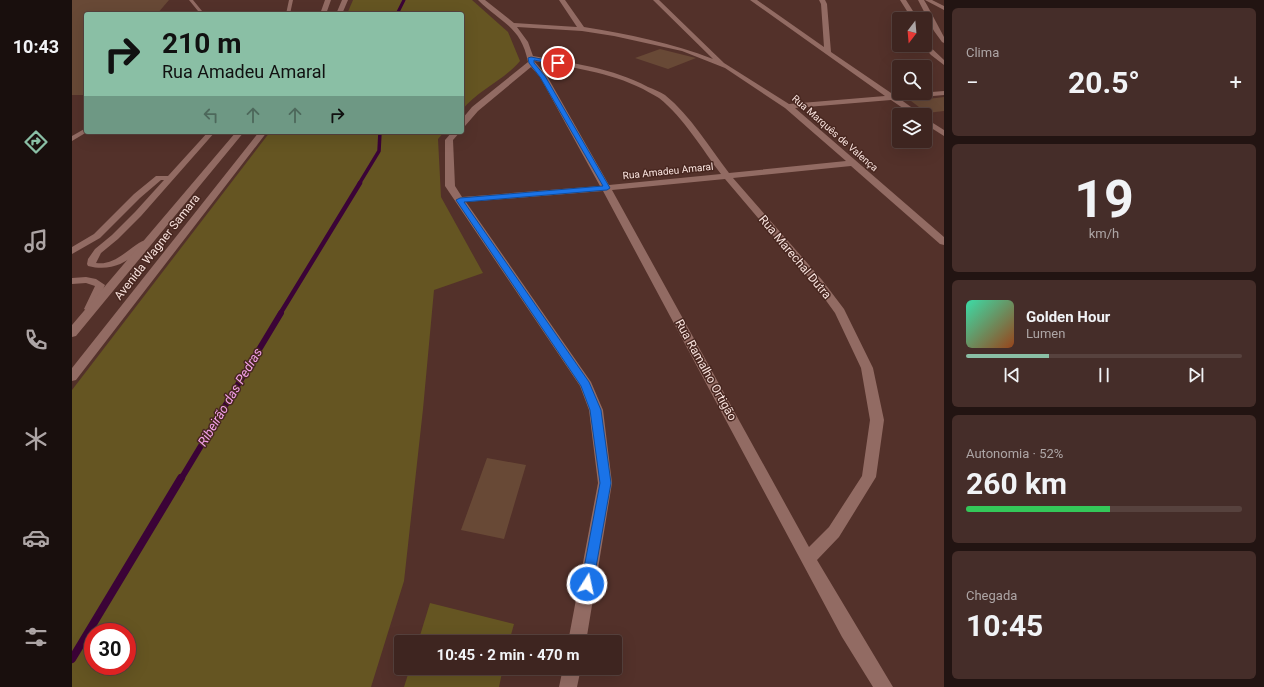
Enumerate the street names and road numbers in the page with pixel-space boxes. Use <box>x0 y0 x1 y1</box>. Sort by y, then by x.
street label: Rua Marquês de Valença <box>790 93 880 173</box>
street label: Rua Amadeu Amaral <box>622 161 714 181</box>
street label: Avenida Wagner Samara <box>111 191 203 303</box>
street label: Rua Marechal Dutra <box>756 212 834 302</box>
street label: Rua Ramalho Ortigão <box>672 317 740 423</box>

